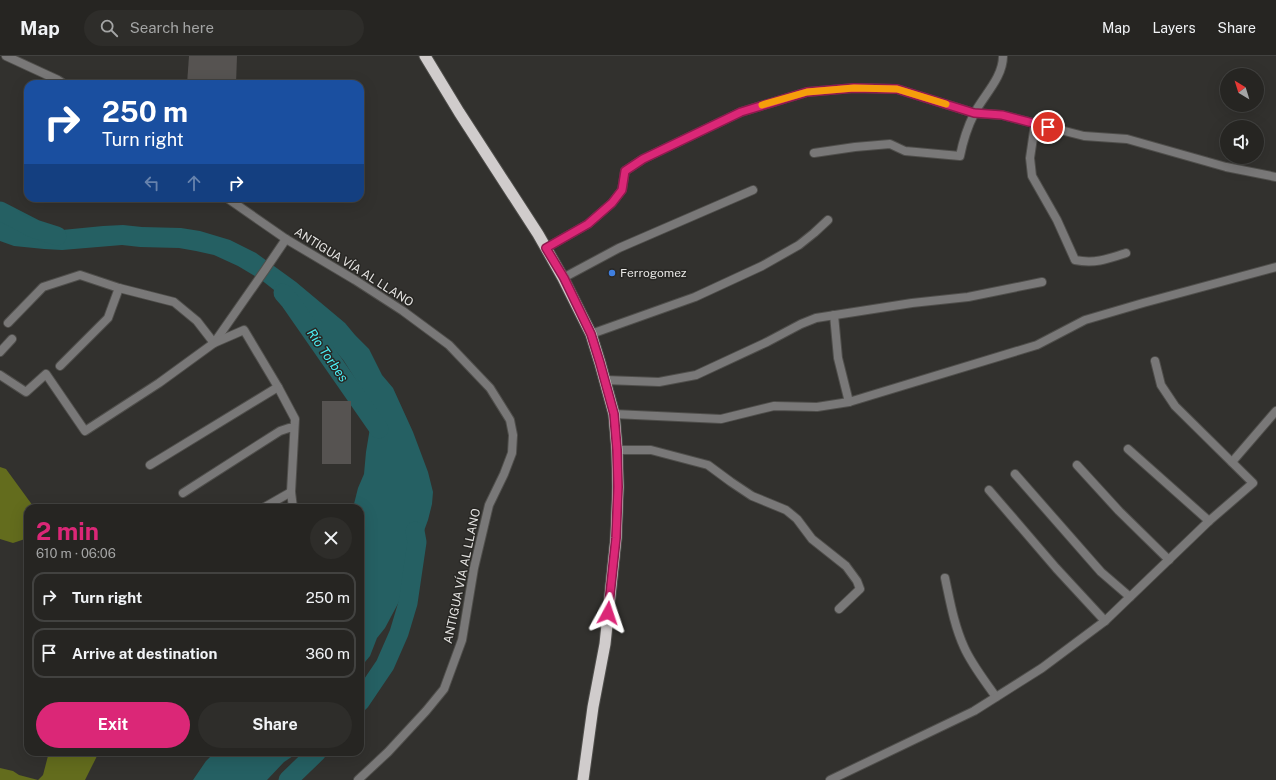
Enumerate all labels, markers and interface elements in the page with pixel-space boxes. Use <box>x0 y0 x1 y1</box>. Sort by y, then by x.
search box <box>84 10 364 46</box>
text: Map <box>20 17 60 39</box>
icon: search <box>98 17 120 39</box>
text: Search here <box>130 19 214 36</box>
text: Map <box>1102 20 1130 36</box>
text: Layers <box>1152 20 1196 36</box>
text: Share <box>1218 20 1256 36</box>
north arrow <box>1220 68 1264 112</box>
map controls <box>1220 68 1264 164</box>
text: 250 m <box>102 95 188 128</box>
icon: right <box>36 96 88 148</box>
pin <box>1031 110 1065 144</box>
icon: arrive <box>1037 116 1059 138</box>
button: sound <box>1220 120 1264 164</box>
text: Turn right <box>102 129 184 150</box>
icon: left <box>141 172 163 194</box>
icon: ahead <box>183 172 205 194</box>
icon: right <box>225 172 247 194</box>
street label: ANTIGUA VÍA AL LLANO <box>292 225 416 310</box>
place label: Ferrogomez <box>620 266 687 280</box>
marker: Ferrogomez <box>607 268 617 278</box>
water label: Río Torbes <box>304 326 351 385</box>
street label: ANTIGUA VÍA AL LLANO <box>441 507 483 645</box>
text: 2 min <box>36 517 99 545</box>
button: close <box>310 517 352 559</box>
text: 610 m · 06:06 <box>36 546 116 561</box>
icon: right <box>38 586 60 608</box>
text: Turn right <box>72 589 142 606</box>
text: 250 m <box>306 589 350 606</box>
position arrow <box>587 592 629 634</box>
icon: arrive <box>38 642 60 664</box>
text: Arrive at destination <box>72 645 217 662</box>
text: 360 m <box>306 645 350 662</box>
button: Exit <box>36 702 190 748</box>
button: Share <box>198 702 352 748</box>

